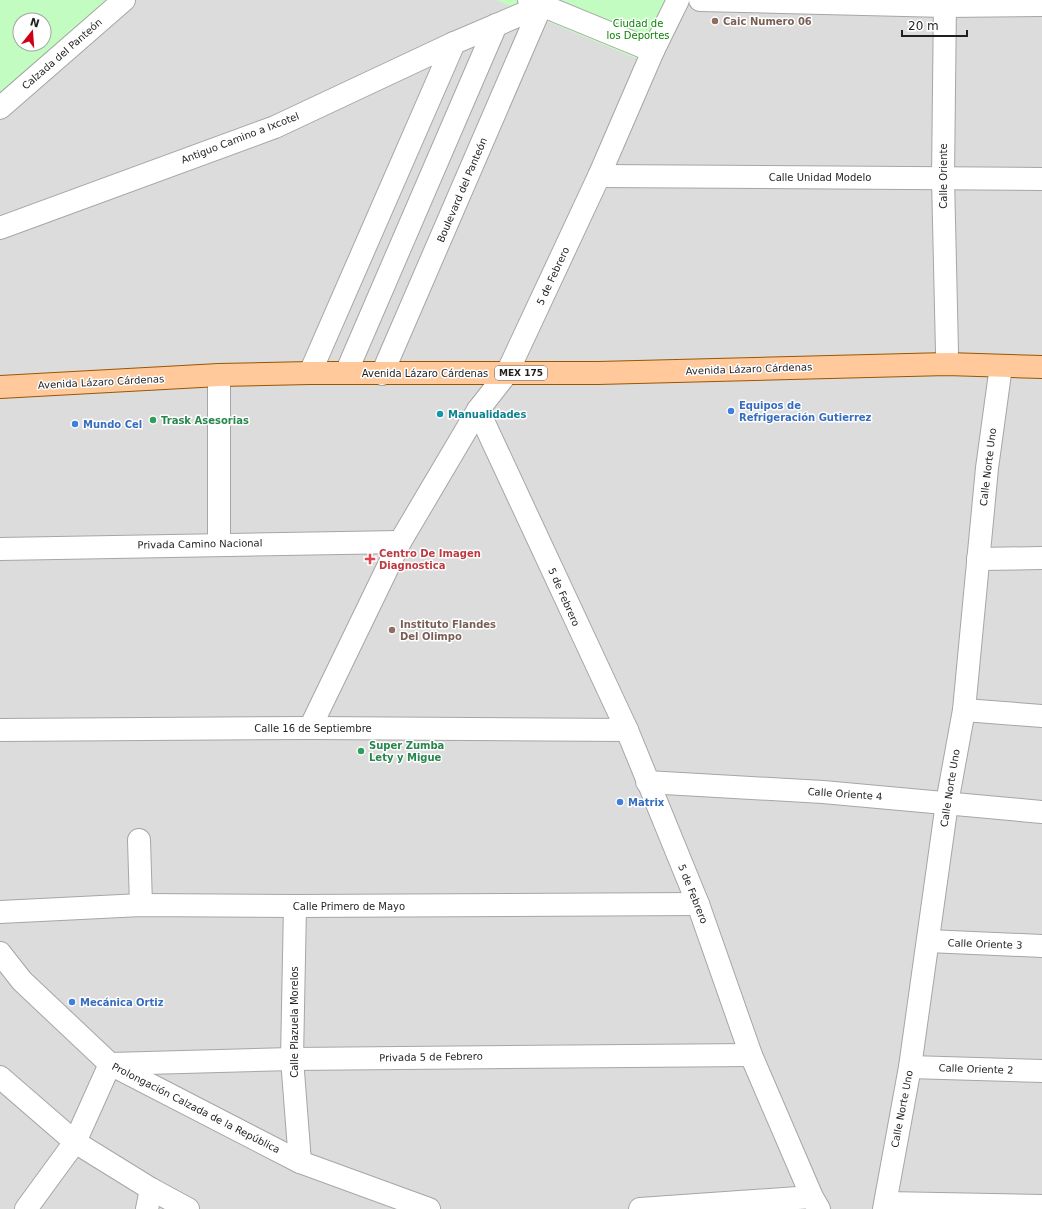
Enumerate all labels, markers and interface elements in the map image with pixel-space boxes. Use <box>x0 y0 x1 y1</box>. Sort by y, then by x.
north arrow <box>12 12 52 52</box>
scale bar <box>902 12 967 38</box>
text: N <box>28 15 41 30</box>
street label: Calzada del Panteón <box>20 16 104 92</box>
marker: Caic Numero 06 <box>710 16 720 26</box>
place label: Caic Numero 06 <box>723 16 812 27</box>
park label: Ciudad de los Deportes <box>607 18 670 41</box>
text: 20 m <box>908 19 939 33</box>
street label: Antiguo Camino a Ixcotel <box>179 110 301 166</box>
street label: Boulevard del Panteón <box>435 136 489 244</box>
street label: Calle Oriente <box>938 143 949 209</box>
street label: Calle Unidad Modelo <box>769 172 871 183</box>
street label: 5 de Febrero <box>535 245 571 307</box>
street label: Avenida Lázaro Cárdenas <box>686 361 812 377</box>
road number: MEX 175 <box>495 366 547 380</box>
street label: Avenida Lázaro Cárdenas <box>362 368 488 379</box>
street label: Avenida Lázaro Cárdenas <box>38 373 164 391</box>
place label: Equipos de Refrigeración Gutierrez <box>739 400 872 423</box>
marker: Equipos de Refrigeración Gutierrez <box>726 406 736 416</box>
marker: Manualidades <box>435 409 445 419</box>
place label: Manualidades <box>448 409 526 420</box>
marker: Trask Asesorias <box>148 415 158 425</box>
place label: Trask Asesorias <box>161 415 249 426</box>
marker: Mundo Cel <box>70 419 80 429</box>
place label: Mundo Cel <box>83 419 142 430</box>
street label: Calle Norte Uno <box>978 427 998 507</box>
street label: Privada Camino Nacional <box>137 537 263 551</box>
place label: Centro De Imagen Diagnostica <box>379 548 481 571</box>
marker: Centro De Imagen Diagnostica <box>364 553 376 565</box>
street label: 5 de Febrero <box>546 566 582 628</box>
place label: Instituto Flandes Del Olimpo <box>400 619 496 642</box>
marker: Instituto Flandes Del Olimpo <box>387 625 397 635</box>
street label: Calle 16 de Septiembre <box>254 723 372 734</box>
place label: Super Zumba Lety y Migue <box>369 740 444 763</box>
marker: Super Zumba Lety y Migue <box>356 746 366 756</box>
street label: Calle Norte Uno <box>938 748 962 828</box>
street label: Calle Oriente 4 <box>807 786 883 802</box>
marker: Matrix <box>615 797 625 807</box>
place label: Matrix <box>628 797 665 808</box>
street label: 5 de Febrero <box>676 863 710 925</box>
street label: Calle Primero de Mayo <box>293 901 405 912</box>
street label: Calle Oriente 3 <box>947 937 1023 951</box>
street label: Calle Plazuela Morelos <box>289 966 300 1078</box>
marker: Mecánica Ortiz <box>67 997 77 1007</box>
place label: Mecánica Ortiz <box>80 997 164 1008</box>
street label: Privada 5 de Febrero <box>379 1051 483 1063</box>
street label: Prolongación Calzada de la República <box>110 1061 282 1155</box>
street label: Calle Oriente 2 <box>938 1062 1014 1076</box>
street label: Calle Norte Uno <box>889 1069 915 1149</box>

